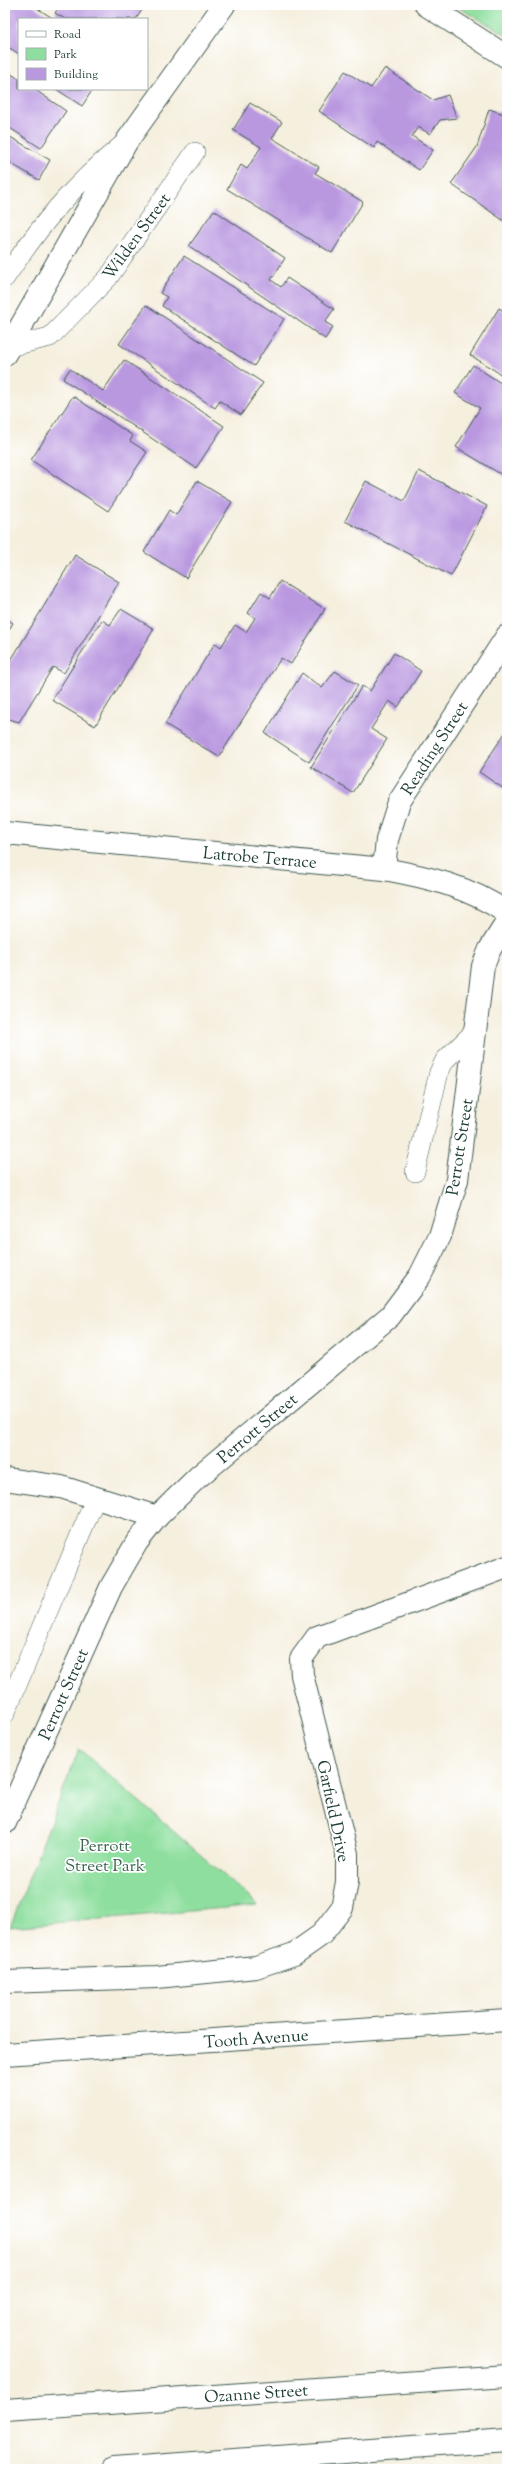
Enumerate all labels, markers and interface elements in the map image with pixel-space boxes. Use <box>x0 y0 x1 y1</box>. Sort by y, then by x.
legend <box>18 18 148 90</box>
text: Road <box>54 26 81 44</box>
text: Park <box>54 46 77 64</box>
text: Building <box>54 66 98 84</box>
street label: Wilden Street <box>98 189 177 286</box>
street label: Reading Street <box>396 697 475 801</box>
street label: Latrobe Terrace <box>202 842 318 876</box>
street label: Perrott Street <box>441 1097 481 1198</box>
street label: Perrott Street <box>213 1389 304 1470</box>
street label: Perrott Street <box>34 1645 96 1744</box>
street label: Garfield Drive <box>310 1758 355 1865</box>
park label: Perrott Street Park <box>65 1835 145 1879</box>
street label: Tooth Avenue <box>203 2024 310 2056</box>
street label: Ozanne Street <box>203 2379 309 2411</box>

